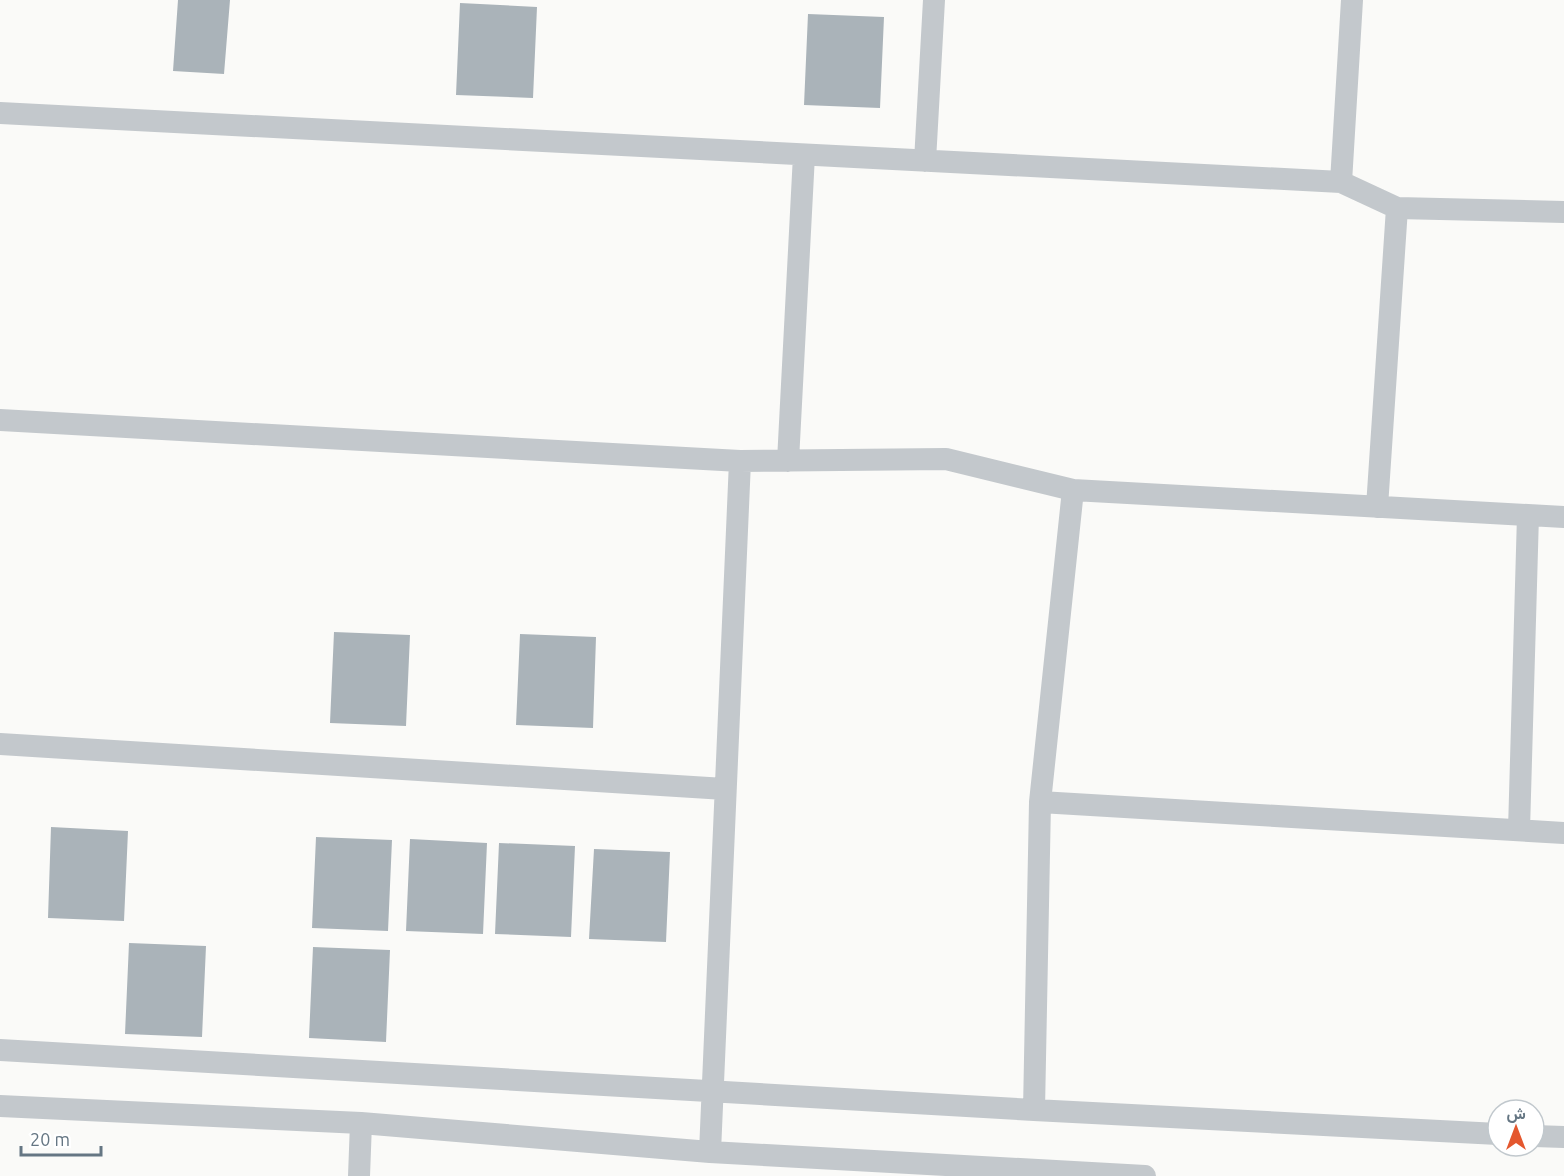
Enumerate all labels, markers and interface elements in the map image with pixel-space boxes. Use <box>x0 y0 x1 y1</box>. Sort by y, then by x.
north arrow <box>1486 1098 1546 1158</box>
text: ش <box>1506 1104 1526 1123</box>
scale bar <box>21 1119 100 1157</box>
text: 20 m <box>30 1129 70 1149</box>

